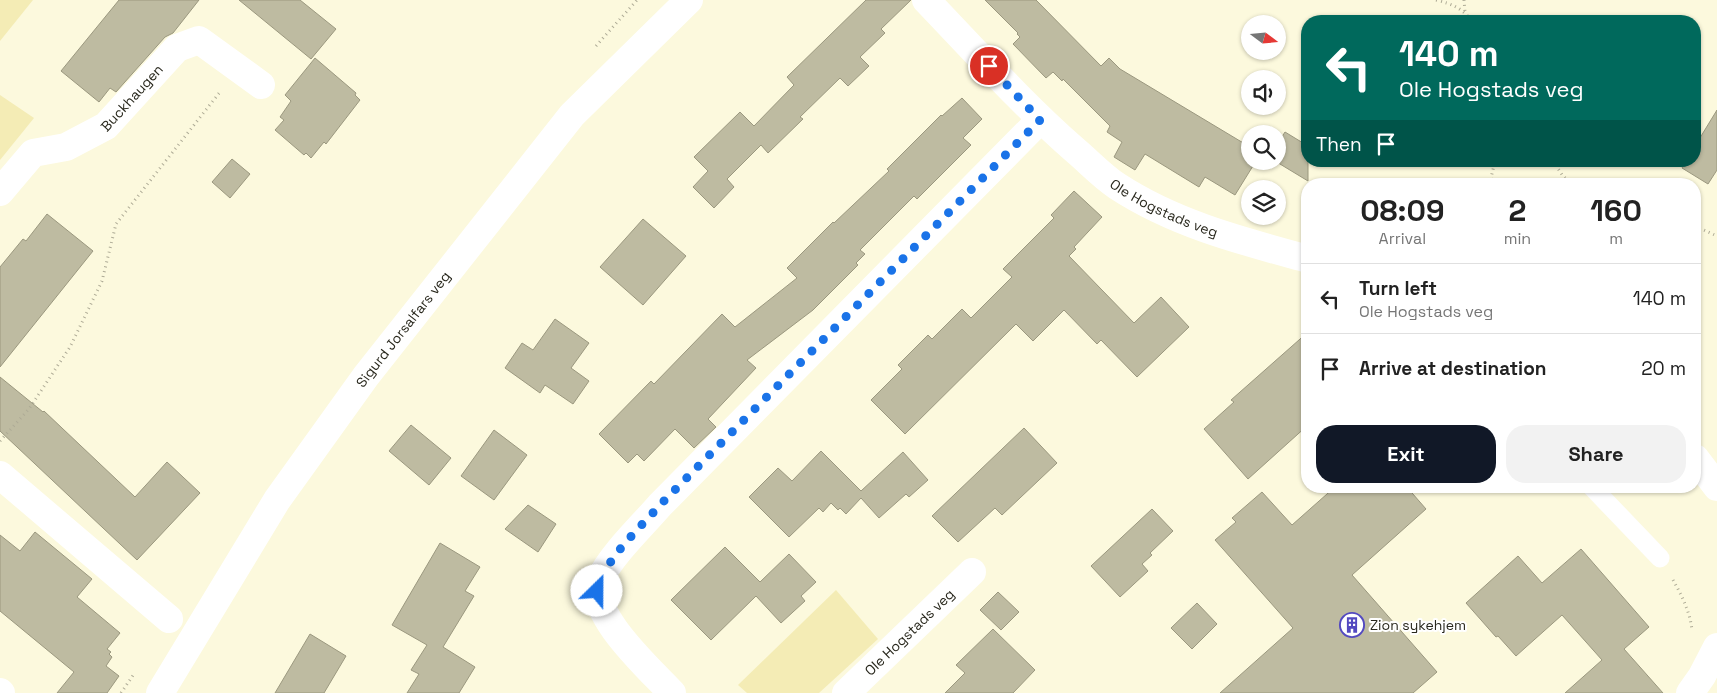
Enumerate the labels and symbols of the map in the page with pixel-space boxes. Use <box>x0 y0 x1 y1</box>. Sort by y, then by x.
north arrow <box>1241 15 1286 60</box>
pin <box>968 45 1010 87</box>
street label: Buckhaugen <box>97 60 167 135</box>
street label: Ole Hogstads veg <box>1106 175 1220 241</box>
street label: Sigurd Jorsalfars veg <box>352 268 454 391</box>
position arrow <box>570 564 622 616</box>
street label: Ole Hogstads veg <box>861 585 958 679</box>
building icon: Zion sykehjem <box>1339 612 1365 638</box>
place label: Zion sykehjem <box>1370 616 1466 634</box>

